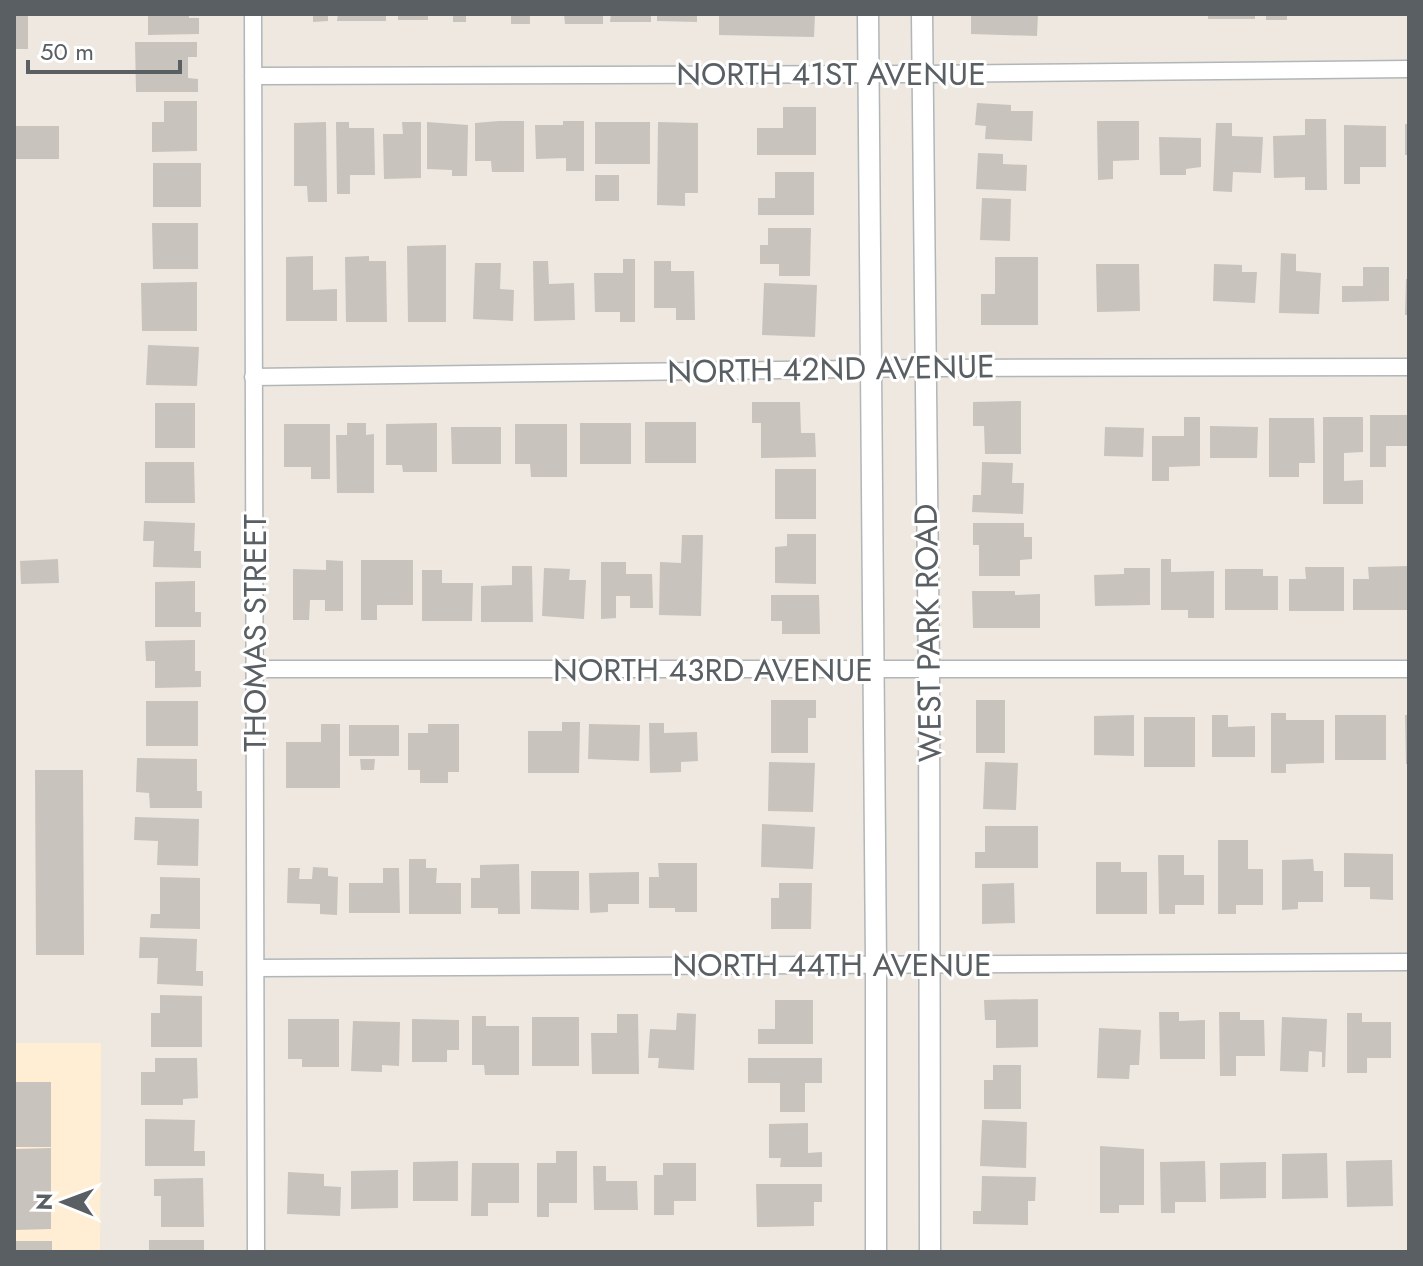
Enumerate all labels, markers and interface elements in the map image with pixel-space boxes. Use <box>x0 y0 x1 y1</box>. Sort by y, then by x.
scale bar <box>28 24 180 74</box>
text: 50 m <box>40 34 94 69</box>
street label: NORTH 41ST AVENUE <box>676 51 986 97</box>
street label: NORTH 42ND AVENUE <box>667 343 995 395</box>
street label: WEST PARK ROAD <box>903 503 953 763</box>
street label: THOMAS STREET <box>232 514 278 752</box>
street label: NORTH 43RD AVENUE <box>553 647 873 693</box>
street label: NORTH 44TH AVENUE <box>672 942 992 988</box>
north arrow <box>24 1162 104 1242</box>
text: N <box>28 1193 60 1211</box>

